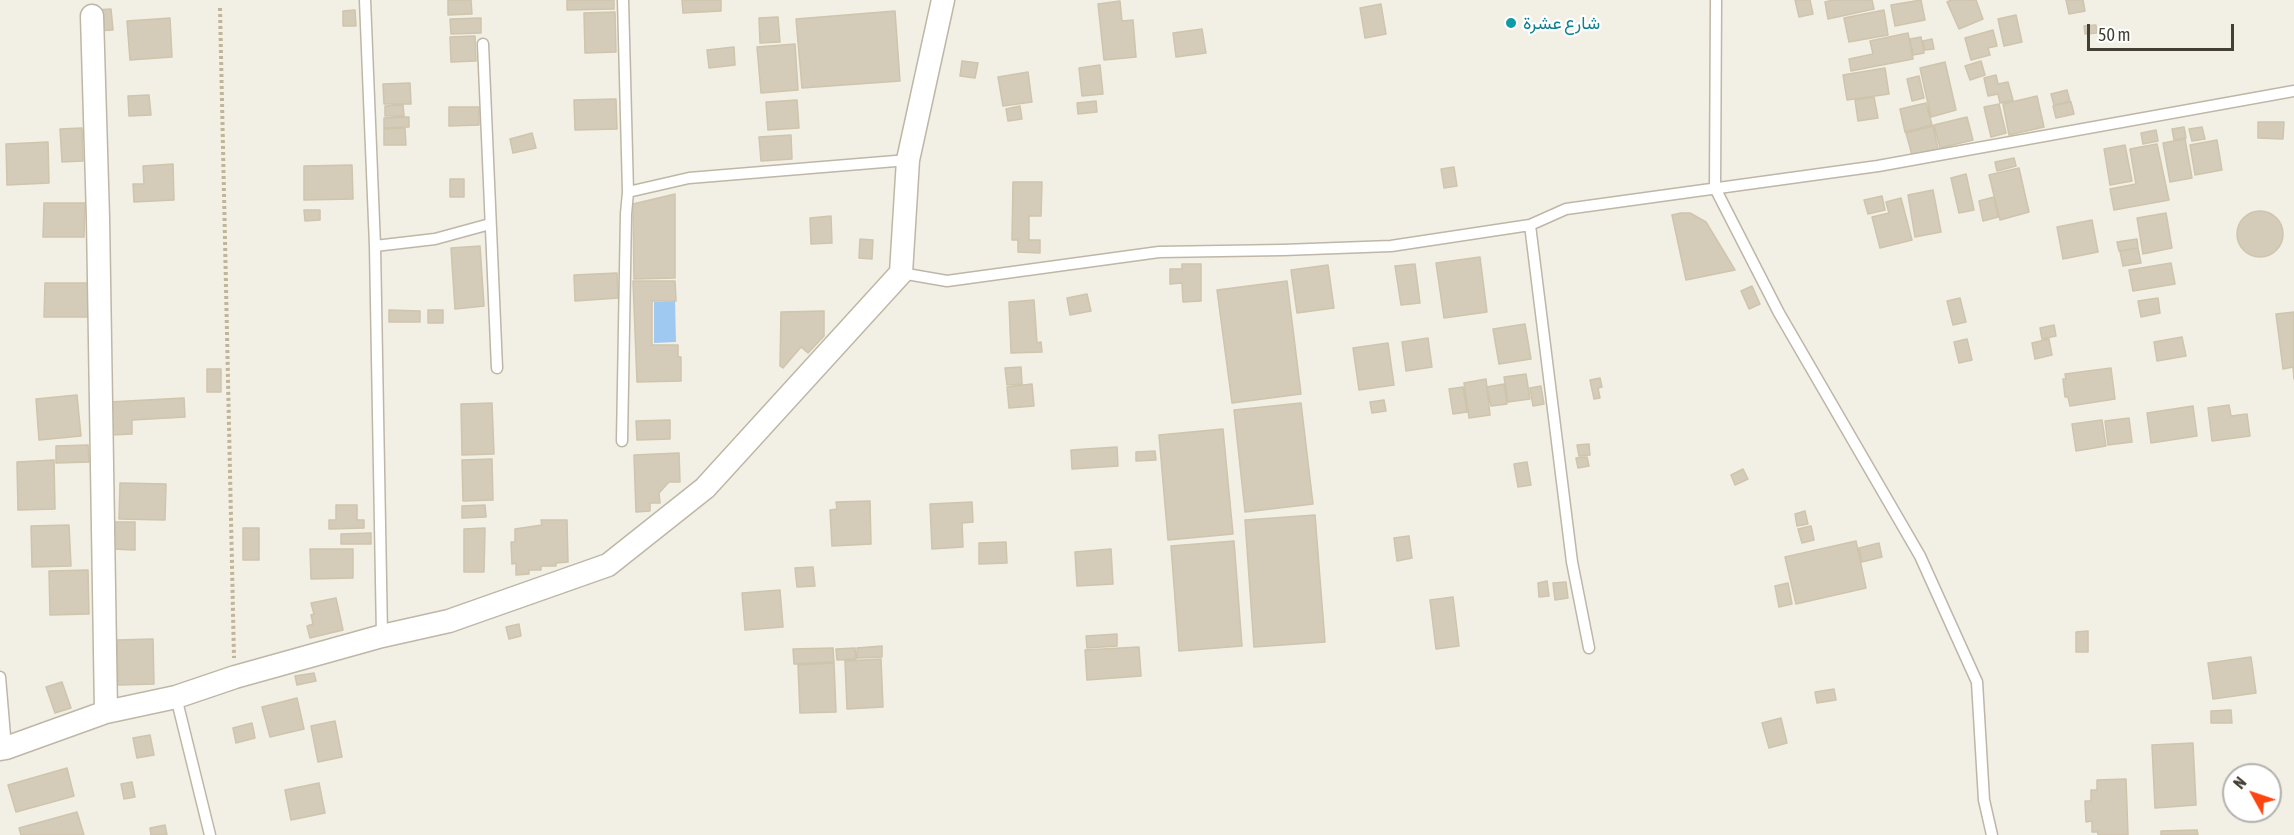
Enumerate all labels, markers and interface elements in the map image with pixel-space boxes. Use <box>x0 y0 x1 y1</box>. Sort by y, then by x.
place label: شارع عشرة <box>1523 12 1600 34</box>
scale bar <box>2090 12 2237 50</box>
marker: شارع عشرة <box>1504 16 1518 30</box>
text: 50 m <box>2098 24 2130 45</box>
north arrow <box>2222 763 2282 823</box>
text: N <box>2230 773 2250 792</box>

